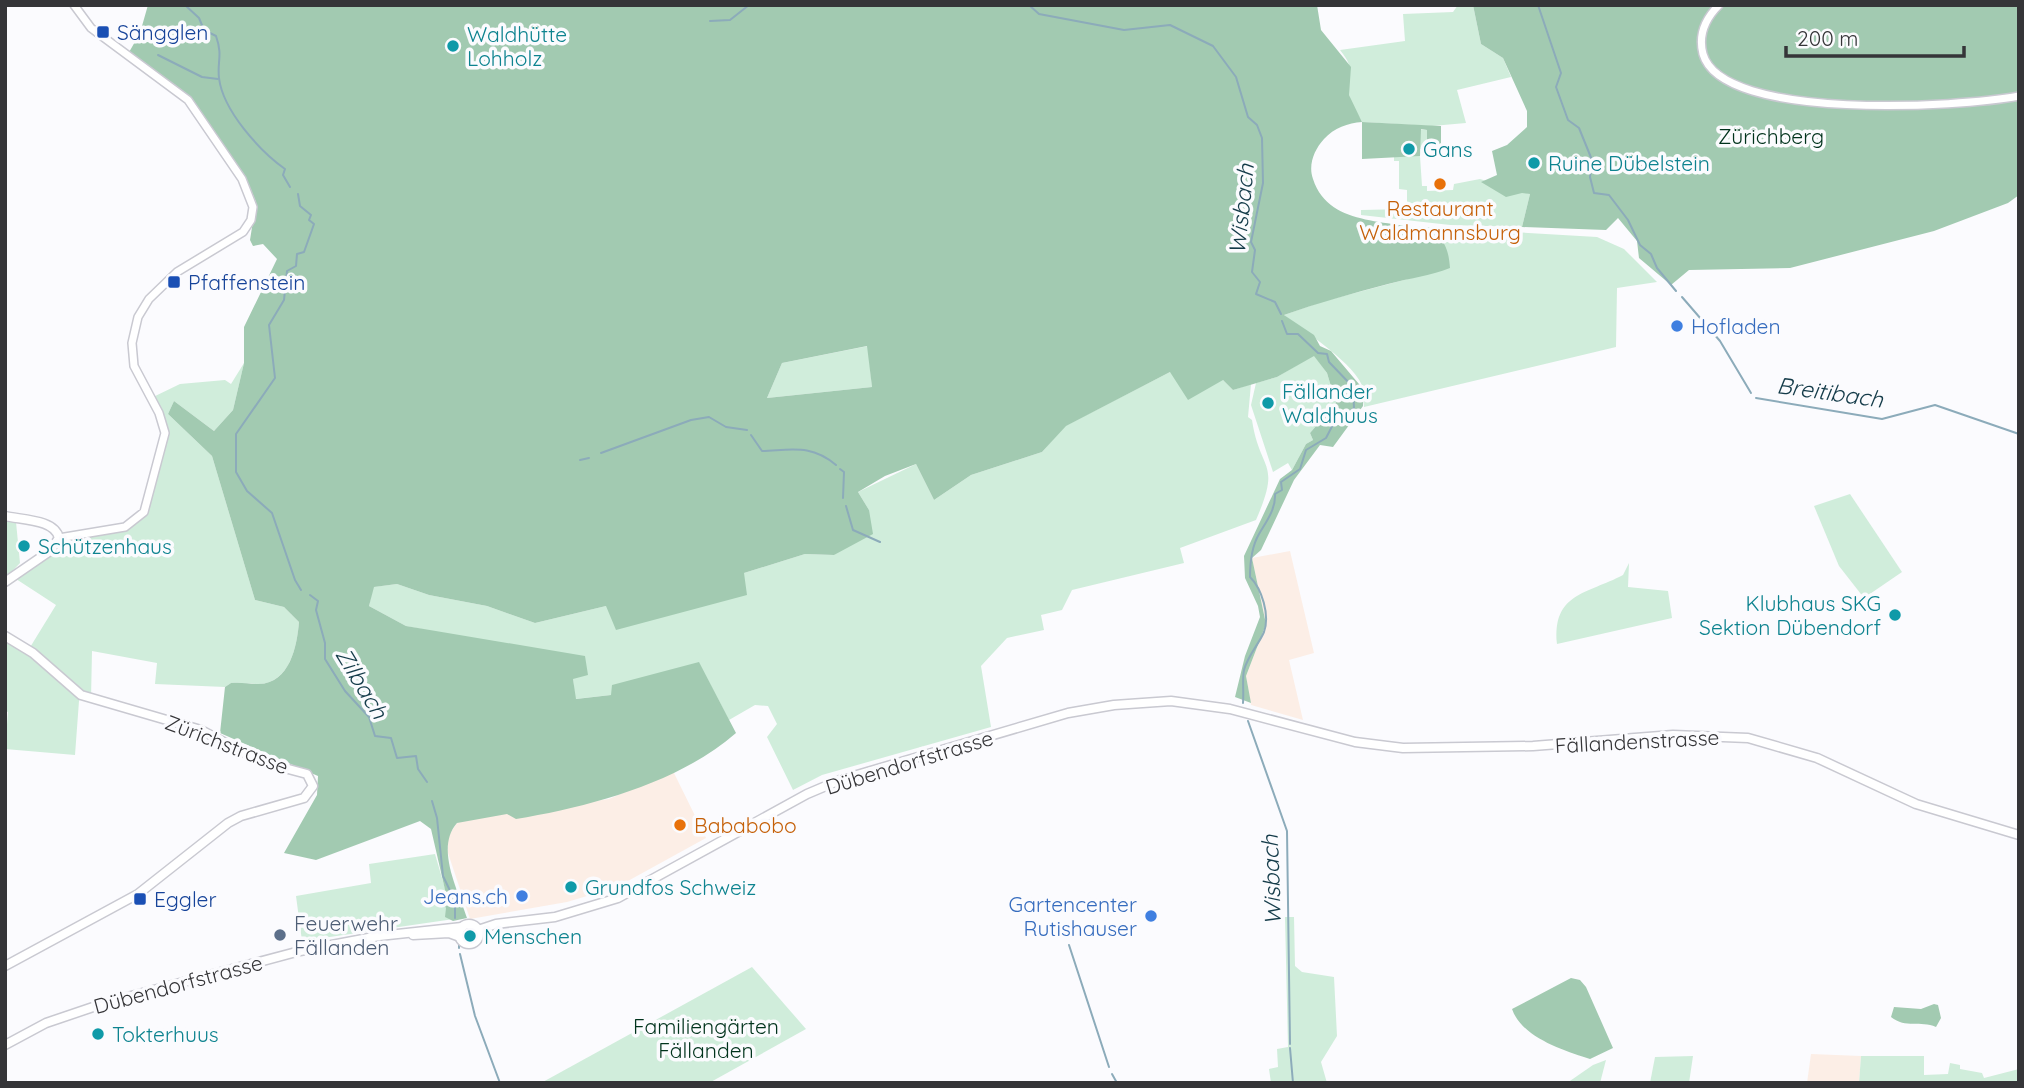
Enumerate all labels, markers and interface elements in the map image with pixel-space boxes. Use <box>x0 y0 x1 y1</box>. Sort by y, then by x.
scale bar <box>1786 14 1965 58</box>
place label: Sängglen <box>117 19 209 45</box>
place label: Waldhütte Lohholz <box>467 21 567 71</box>
marker: Sängglen <box>95 24 111 40</box>
text: 200 m <box>1797 25 1859 51</box>
marker: Waldhütte Lohholz <box>445 38 461 54</box>
park label: Zürichberg <box>1718 123 1824 149</box>
place label: Gans <box>1423 136 1473 162</box>
marker: Gans <box>1401 141 1417 157</box>
place label: Ruine Dübelstein <box>1548 150 1710 176</box>
marker: Ruine Dübelstein <box>1526 155 1542 171</box>
water label: Wisbach <box>1222 161 1260 256</box>
marker: Restaurant Waldmannsburg <box>1432 176 1448 192</box>
place label: Restaurant Waldmannsburg <box>1359 195 1521 245</box>
place label: Pfaffenstein <box>188 269 305 295</box>
marker: Pfaffenstein <box>166 274 182 290</box>
place label: Hofladen <box>1691 313 1781 339</box>
marker: Hofladen <box>1669 318 1685 334</box>
water label: Breitibach <box>1775 370 1886 414</box>
place label: Fällander Waldhuus <box>1282 378 1378 428</box>
marker: Fällander Waldhuus <box>1260 395 1276 411</box>
place label: Schützenhaus <box>38 533 172 559</box>
marker: Schützenhaus <box>16 538 32 554</box>
place label: Klubhaus SKG Sektion Dübendorf <box>1699 590 1881 640</box>
marker: Klubhaus SKG Sektion Dübendorf <box>1887 607 1903 623</box>
water label: Zilbach <box>330 642 395 725</box>
street label: Zürichstrasse <box>162 709 292 779</box>
street label: Dübendorfstrasse <box>822 724 996 800</box>
street label: Fällandenstrasse <box>1554 724 1720 758</box>
place label: Bababobo <box>694 812 797 838</box>
marker: Bababobo <box>672 817 688 833</box>
water label: Wisbach <box>1255 833 1287 926</box>
place label: Grundfos Schweiz <box>585 874 756 900</box>
marker: Grundfos Schweiz <box>563 879 579 895</box>
place label: Jeans.ch <box>423 883 508 909</box>
place label: Eggler <box>154 886 217 912</box>
marker: Jeans.ch <box>514 888 530 904</box>
marker: Eggler <box>132 891 148 907</box>
place label: Gartencenter Rutishauser <box>1008 891 1137 941</box>
marker: Gartencenter Rutishauser <box>1143 908 1159 924</box>
place label: Feuerwehr Fällanden <box>294 910 398 960</box>
place label: Menschen <box>484 923 582 949</box>
marker: Feuerwehr Fällanden <box>272 927 288 943</box>
marker: Menschen <box>462 928 478 944</box>
street label: Dübendorfstrasse <box>91 949 265 1019</box>
park label: Familiengärten Fällanden <box>633 1013 779 1063</box>
place label: Tokterhuus <box>112 1021 219 1047</box>
marker: Tokterhuus <box>90 1026 106 1042</box>

